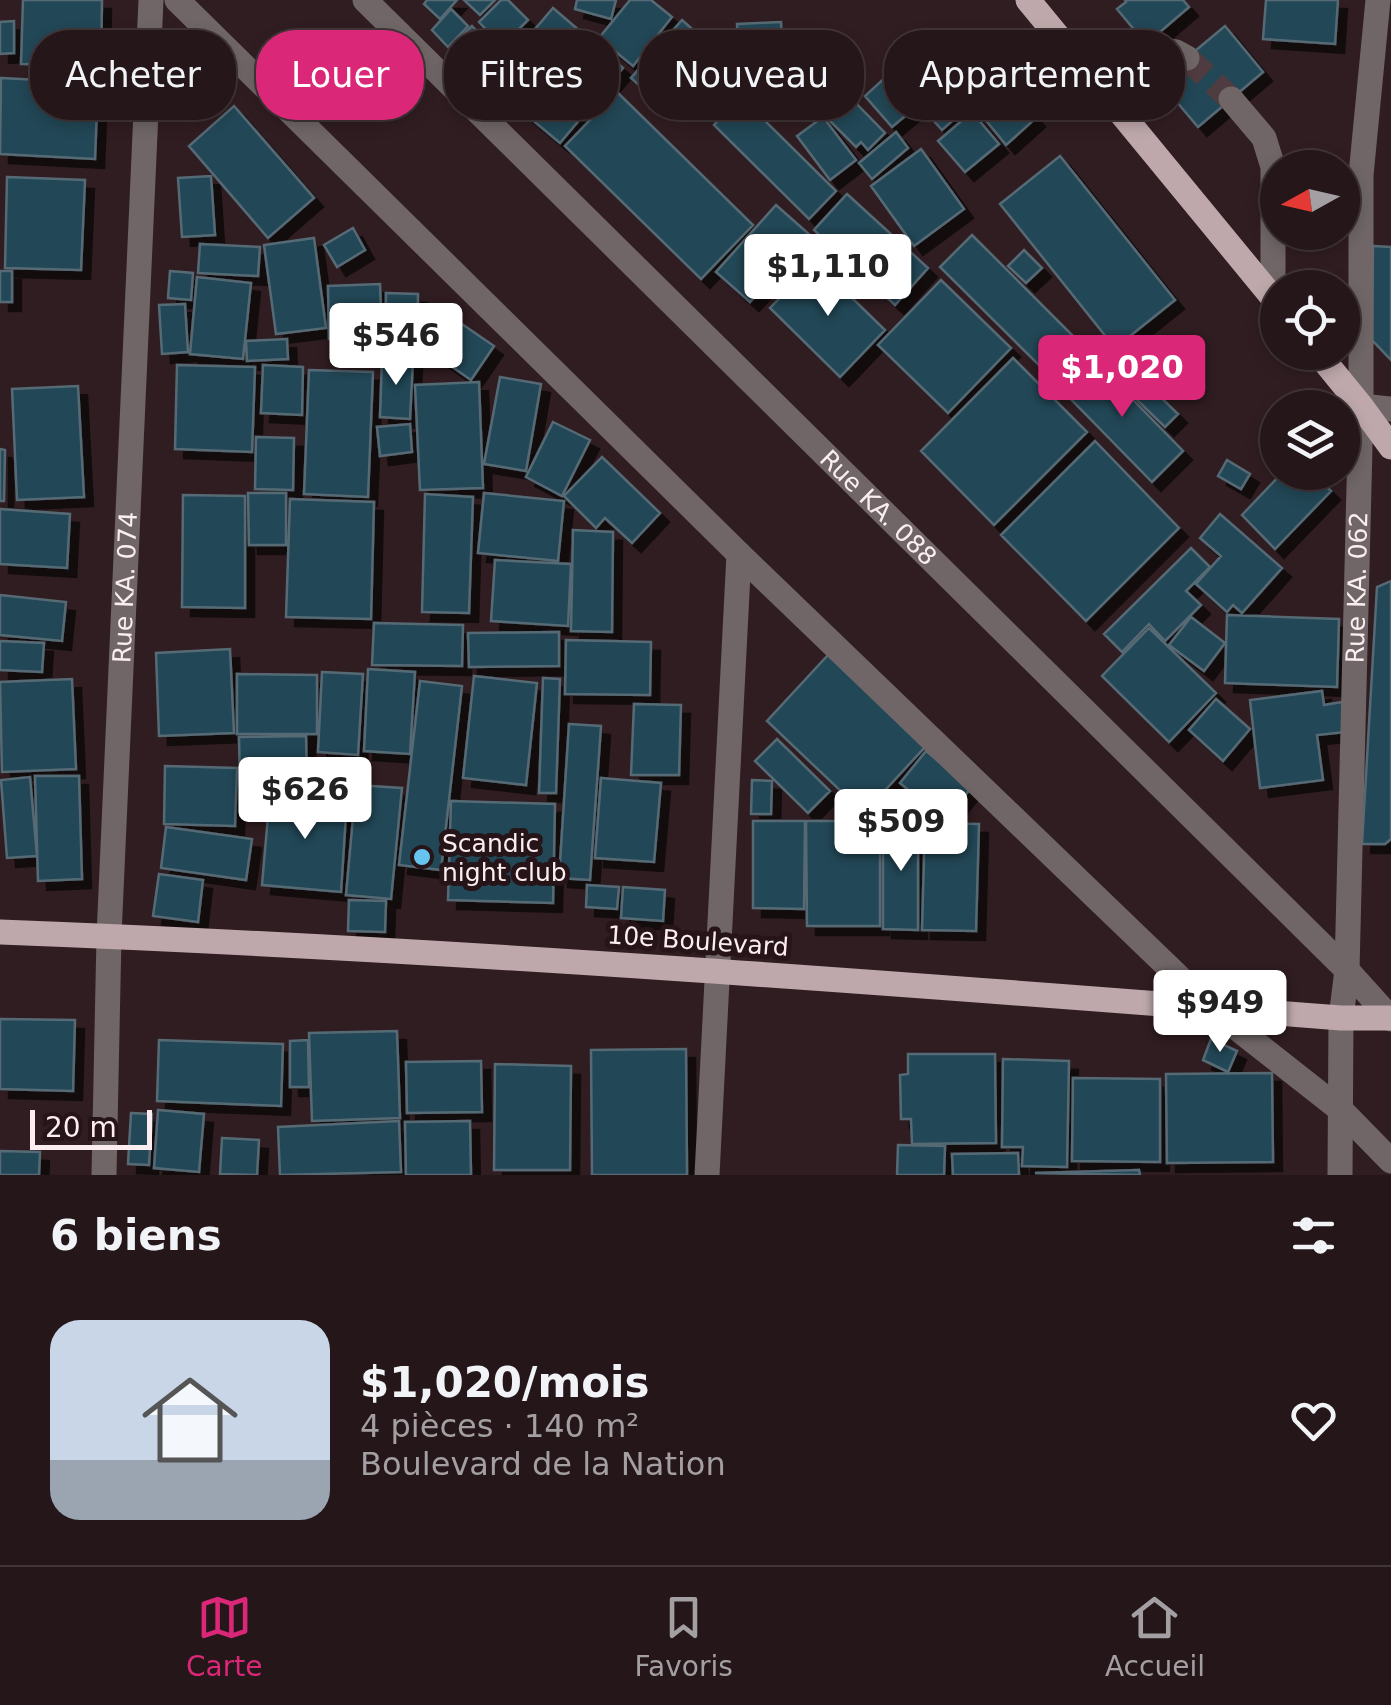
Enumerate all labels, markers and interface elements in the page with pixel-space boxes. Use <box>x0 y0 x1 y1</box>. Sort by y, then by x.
chip: Acheter <box>30 30 236 120</box>
chip: Louer <box>256 30 424 120</box>
chip: Filtres <box>444 30 619 120</box>
chip: Nouveau <box>639 30 864 120</box>
chip: Appartement <box>884 30 1185 120</box>
north arrow <box>1260 150 1360 250</box>
map controls <box>1260 150 1360 490</box>
pin: $1,110 <box>747 234 909 319</box>
text: $1,110 <box>766 247 890 285</box>
button: locate <box>1260 270 1360 370</box>
pin: $546 <box>337 303 455 388</box>
text: $546 <box>351 316 441 354</box>
pin: $1,020 <box>1041 335 1203 420</box>
text: $1,020 <box>1060 348 1184 386</box>
button: layers <box>1260 390 1360 490</box>
street label: Rue KA. 088 <box>815 444 943 571</box>
street label: Rue KA. 074 <box>107 511 143 664</box>
street label: Rue KA. 062 <box>1340 511 1373 664</box>
pin: $626 <box>246 757 364 842</box>
text: $626 <box>260 770 350 808</box>
pin: $509 <box>842 789 960 874</box>
text: $509 <box>856 802 946 840</box>
place label: Scandic night club <box>442 829 567 887</box>
marker: Scandic night club <box>411 846 433 868</box>
street label: 10e Boulevard <box>606 920 790 962</box>
pin: $949 <box>1161 970 1279 1055</box>
text: $949 <box>1175 983 1265 1021</box>
scale bar <box>30 1105 152 1150</box>
text: 20 m <box>45 1111 117 1144</box>
icon: filters <box>1286 1208 1341 1263</box>
text: 6 biens <box>50 1211 222 1260</box>
text: $1,020/mois <box>360 1358 649 1407</box>
icon: home <box>130 1360 250 1480</box>
icon: heart <box>1286 1393 1341 1448</box>
text: 4 pièces · 140 m² <box>360 1407 639 1445</box>
text: Boulevard de la Nation <box>360 1445 726 1483</box>
tab: Carte <box>186 1590 262 1683</box>
tab: Favoris <box>635 1590 733 1683</box>
tab: Accueil <box>1105 1590 1205 1683</box>

